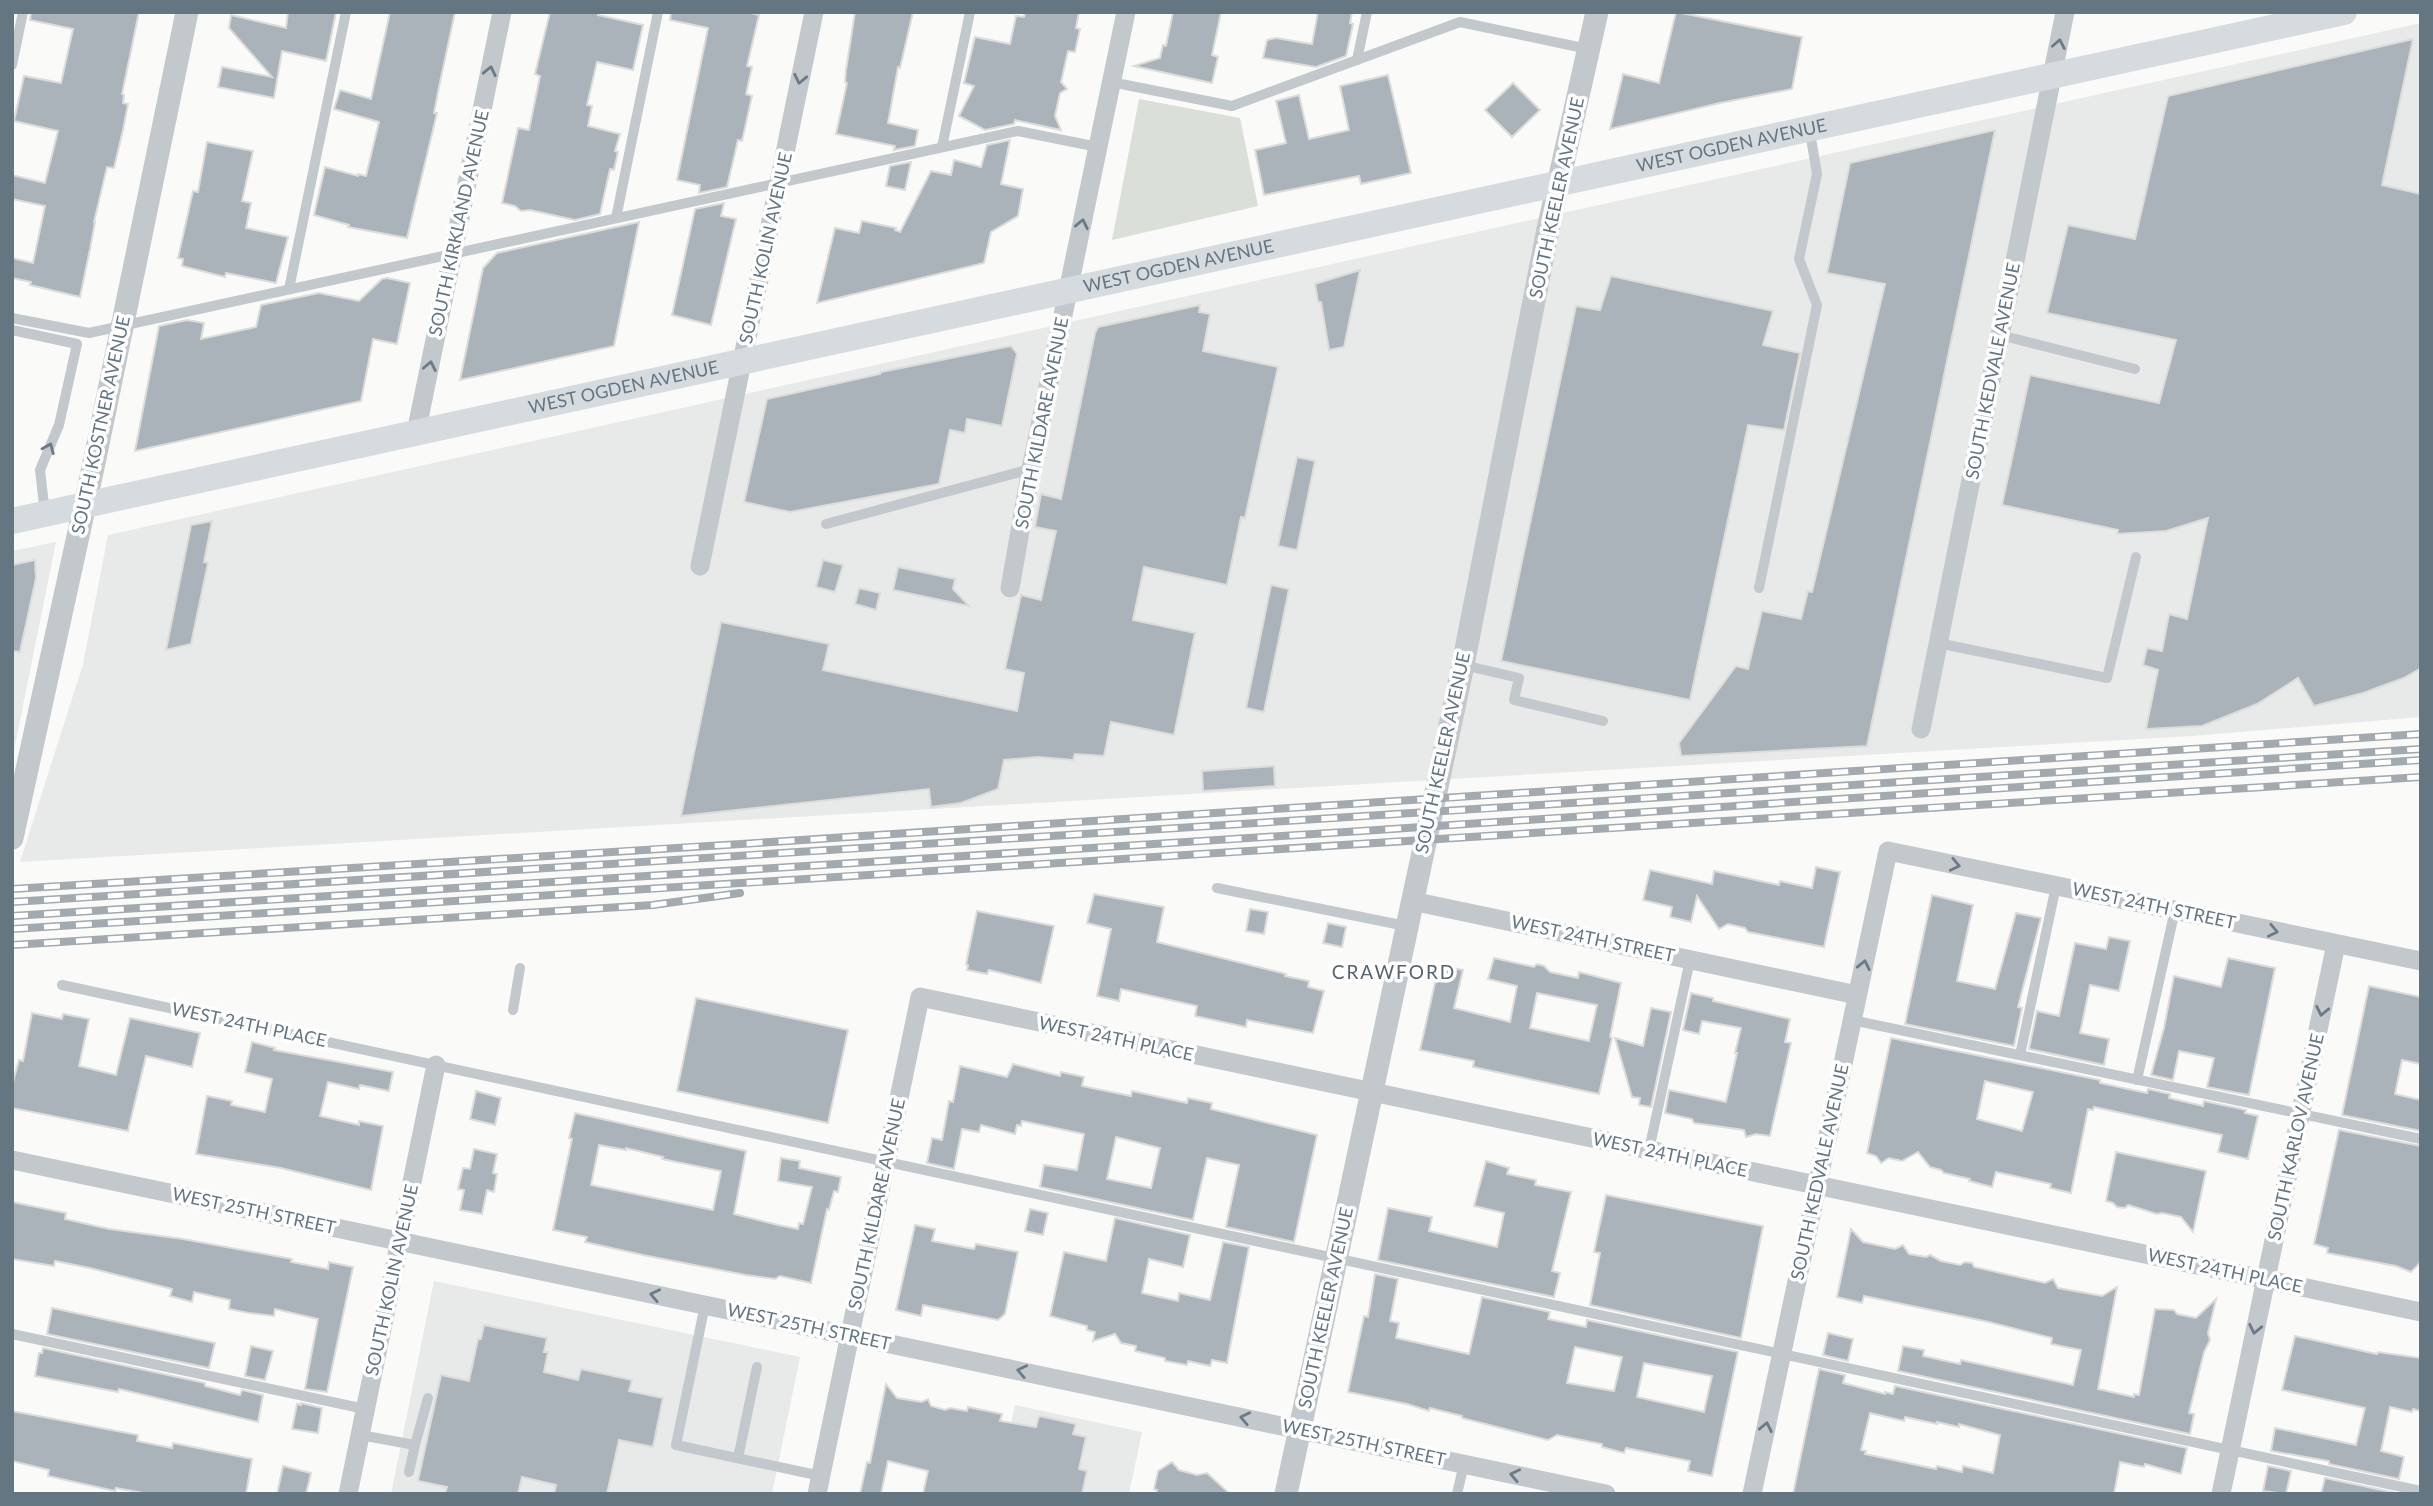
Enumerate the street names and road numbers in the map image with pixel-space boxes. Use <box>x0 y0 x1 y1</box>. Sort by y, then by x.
street label: SOUTH KEELER AVENUE <box>1524 95 1588 300</box>
street label: SOUTH KIRKLAND AVENUE <box>423 108 493 338</box>
street label: WEST OGDEN AVENUE <box>1634 113 1829 176</box>
street label: SOUTH KOLIN AVENUE <box>734 150 796 346</box>
street label: WEST OGDEN AVENUE <box>1081 234 1276 297</box>
street label: SOUTH KEDVALE AVENUE <box>1960 261 2024 481</box>
street label: SOUTH KOSTNER AVENUE <box>66 313 134 536</box>
street label: SOUTH KILDARE AVENUE <box>1010 315 1072 530</box>
street label: WEST OGDEN AVENUE <box>526 355 721 418</box>
street label: SOUTH KEELER AVENUE <box>1410 650 1474 855</box>
street label: WEST 24TH STREET <box>2071 877 2238 933</box>
street label: WEST 24TH STREET <box>1510 910 1677 966</box>
street label: WEST 24TH PLACE <box>170 997 329 1051</box>
street label: WEST 24TH PLACE <box>1037 1011 1196 1065</box>
street label: SOUTH KARLOV AVENUE <box>2262 1031 2328 1242</box>
street label: SOUTH KEDVALE AVENUE <box>1785 1062 1853 1282</box>
street label: SOUTH KILDARE AVENUE <box>843 1096 909 1311</box>
street label: WEST 24TH PLACE <box>1591 1127 1750 1181</box>
street label: WEST 25TH STREET <box>171 1182 338 1238</box>
street label: SOUTH KOLIN AVENUE <box>360 1182 422 1378</box>
street label: SOUTH KEELER AVENUE <box>1293 1205 1357 1410</box>
street label: WEST 24TH PLACE <box>2146 1243 2305 1297</box>
street label: WEST 25TH STREET <box>726 1298 893 1354</box>
street label: WEST 25TH STREET <box>1281 1414 1448 1470</box>

